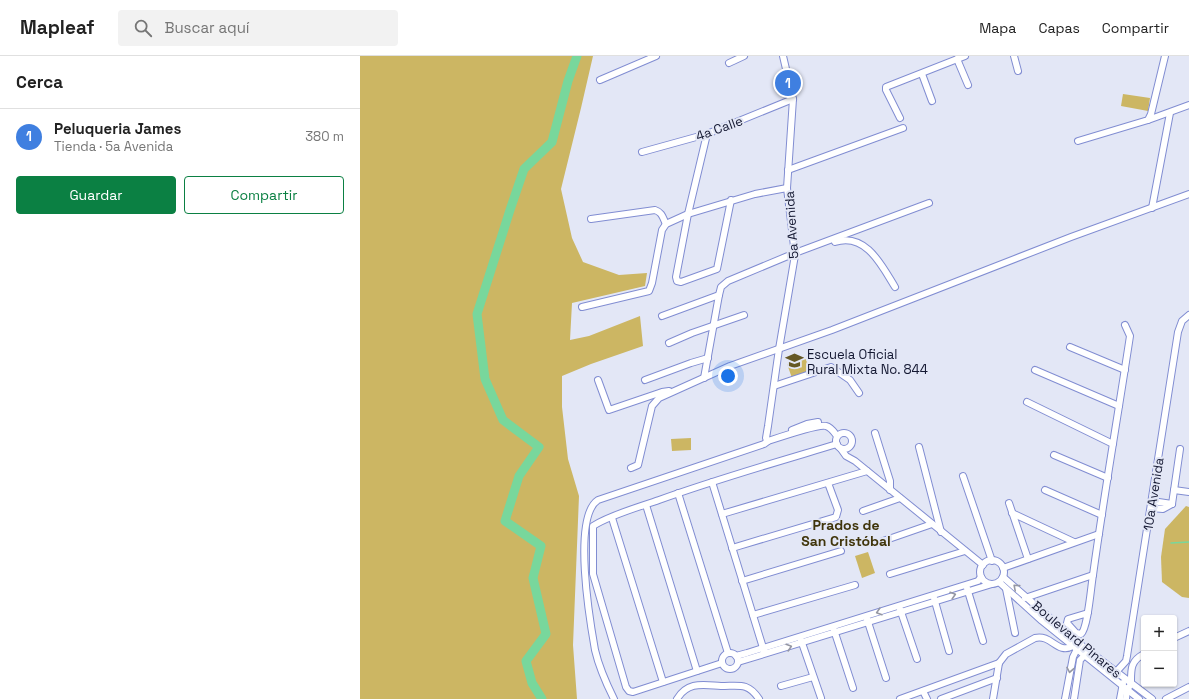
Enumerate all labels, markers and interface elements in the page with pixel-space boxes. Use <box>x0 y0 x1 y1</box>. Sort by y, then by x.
search box <box>118 10 398 46</box>
text: Mapleaf <box>20 15 94 40</box>
icon: search <box>132 17 154 39</box>
text: Buscar aquí <box>164 18 250 37</box>
text: Mapa <box>979 19 1016 37</box>
text: Capas <box>1038 19 1080 37</box>
text: Compartir <box>1102 19 1169 37</box>
pin: 1 <box>775 68 801 98</box>
text: Cerca <box>16 71 63 93</box>
street label: 4a Calle <box>693 112 745 145</box>
text: Peluqueria James <box>54 119 181 138</box>
text: 1 <box>26 128 32 145</box>
text: 380 m <box>305 128 344 145</box>
text: Tienda · 5a Avenida <box>54 138 173 155</box>
button: Guardar <box>16 176 176 214</box>
button: Compartir <box>184 176 344 214</box>
street label: 5a Avenida <box>781 190 802 259</box>
place label: Escuela Oficial Rural Mixta No. 844 <box>807 346 928 378</box>
school or university icon: Escuela Oficial Rural Mixta No. 844 <box>784 351 804 371</box>
your location <box>718 366 738 386</box>
street label: 10a Avenida <box>1139 456 1168 532</box>
district label: Prados de San Cristóbal <box>801 516 891 550</box>
one-way arrow <box>1013 585 1020 592</box>
one-way arrow <box>949 591 956 600</box>
street label: Boulevard Pinares <box>1029 597 1125 682</box>
one-way arrow <box>876 607 883 616</box>
map controls <box>1141 615 1177 687</box>
button: + <box>1141 615 1177 651</box>
one-way arrow <box>785 643 792 652</box>
button: − <box>1141 651 1177 687</box>
one-way arrow <box>1066 667 1075 674</box>

